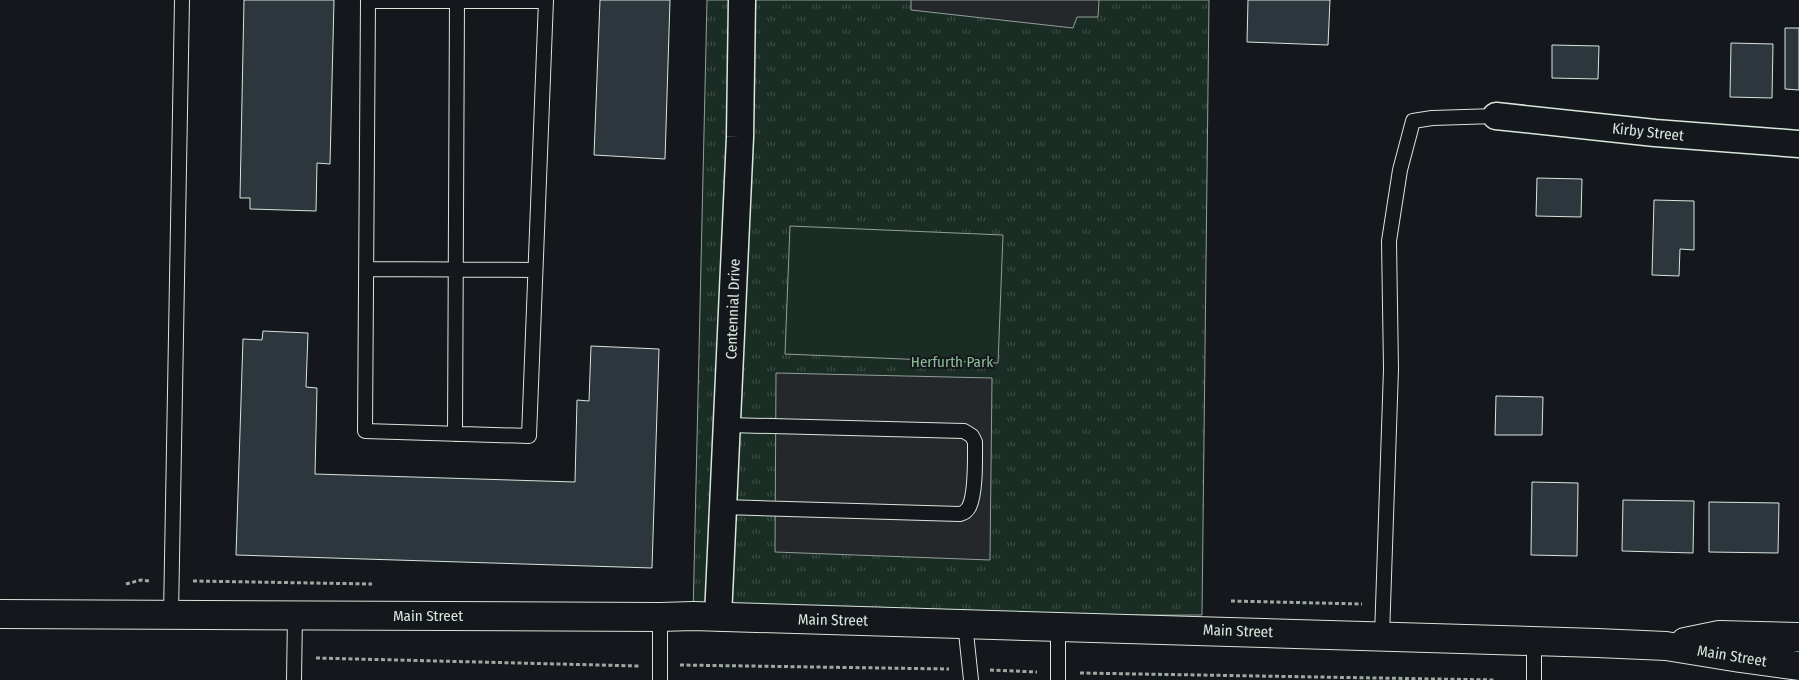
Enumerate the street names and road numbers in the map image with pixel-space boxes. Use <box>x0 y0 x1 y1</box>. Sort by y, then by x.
street label: Kirby Street <box>1611 119 1685 145</box>
street label: Centennial Drive <box>722 258 744 360</box>
street label: Main Street <box>393 607 463 625</box>
street label: Main Street <box>798 610 868 630</box>
street label: Main Street <box>1203 621 1273 641</box>
street label: Main Street <box>1696 642 1768 670</box>

